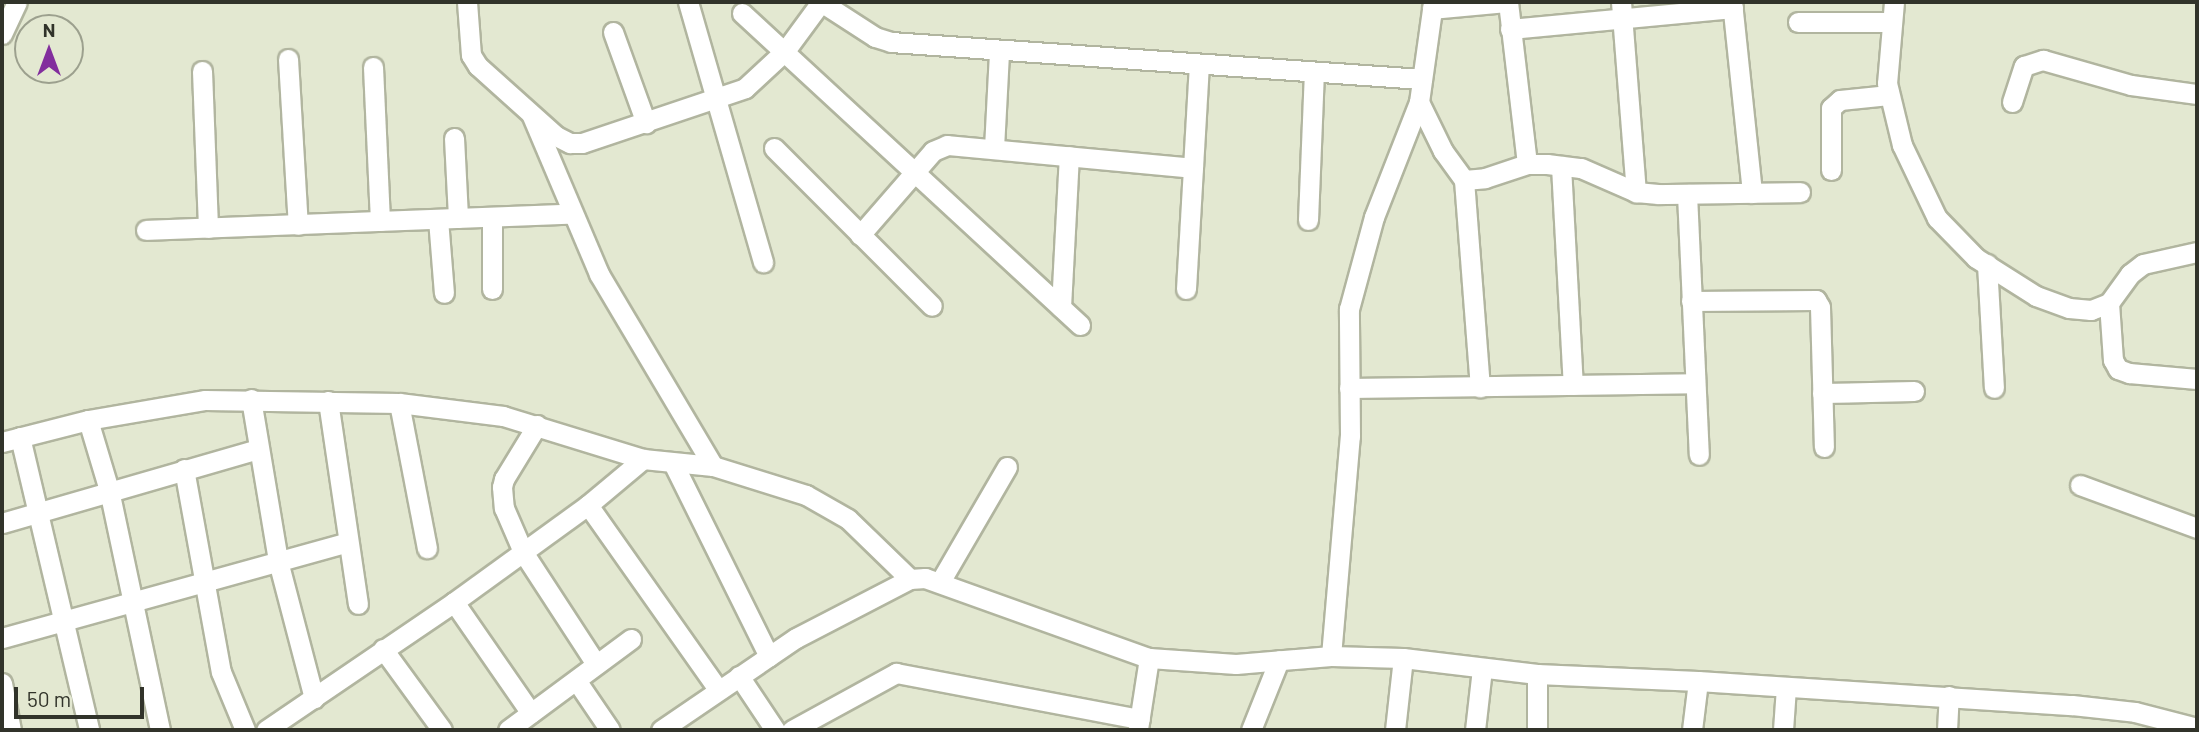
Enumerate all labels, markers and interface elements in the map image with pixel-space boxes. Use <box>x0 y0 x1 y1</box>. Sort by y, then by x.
north arrow <box>14 14 84 84</box>
text: N <box>43 18 55 41</box>
scale bar <box>18 672 147 716</box>
text: 50 m <box>27 686 71 711</box>

